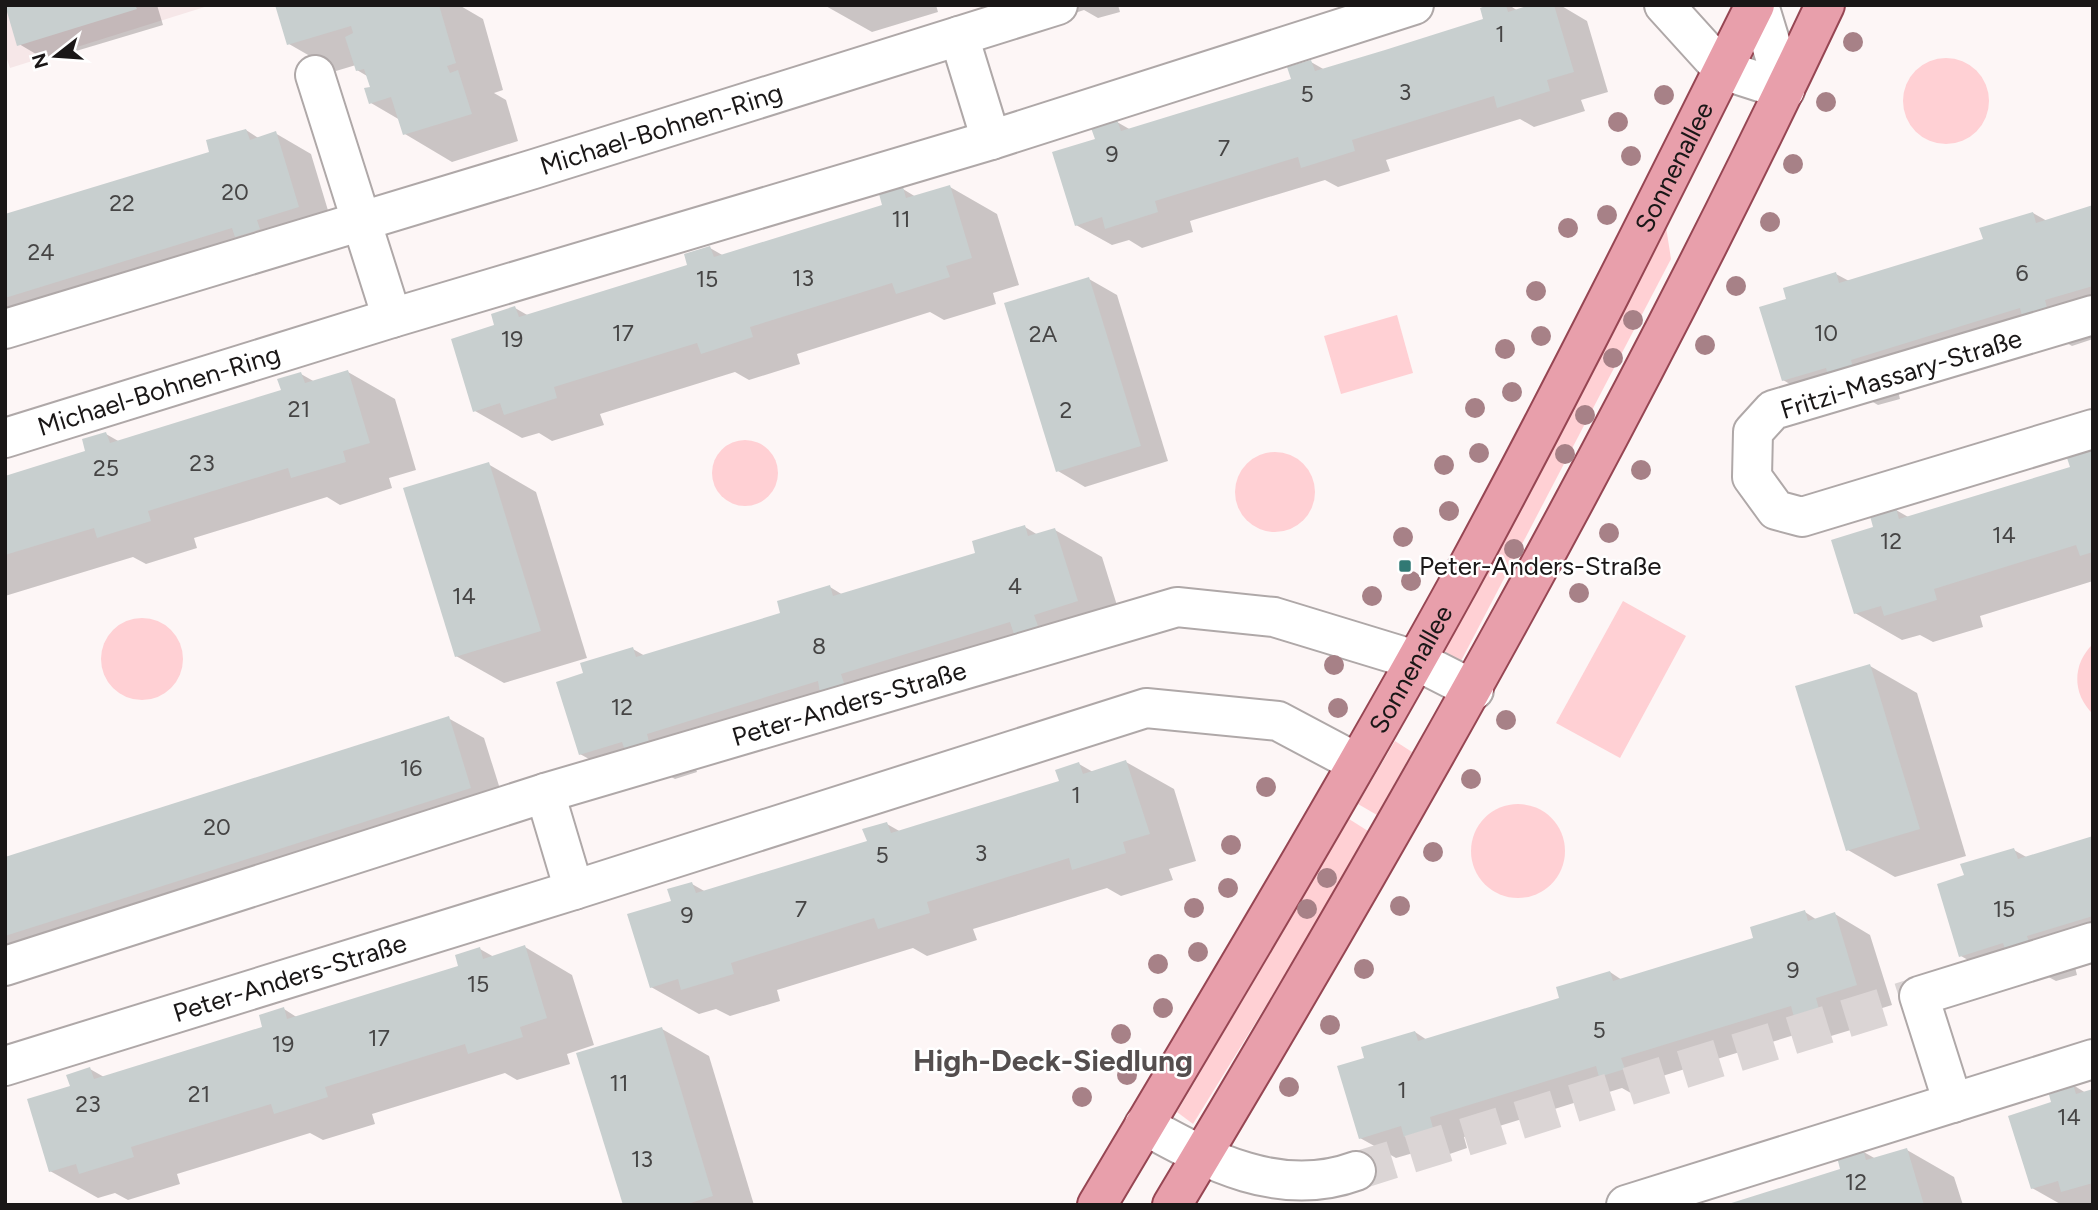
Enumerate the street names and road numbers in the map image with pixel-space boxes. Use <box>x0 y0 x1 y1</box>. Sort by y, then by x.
street label: Michael-Bohnen-Ring <box>536 76 786 182</box>
street label: Sonnenallee <box>1628 96 1720 238</box>
street label: Fritzi-Massary-Straße <box>1776 322 2026 426</box>
street label: Michael-Bohnen-Ring <box>34 338 284 443</box>
street label: Sonnenallee <box>1362 599 1460 739</box>
street label: Peter-Anders-Straße <box>728 654 970 753</box>
street label: Peter-Anders-Straße <box>169 927 410 1029</box>

